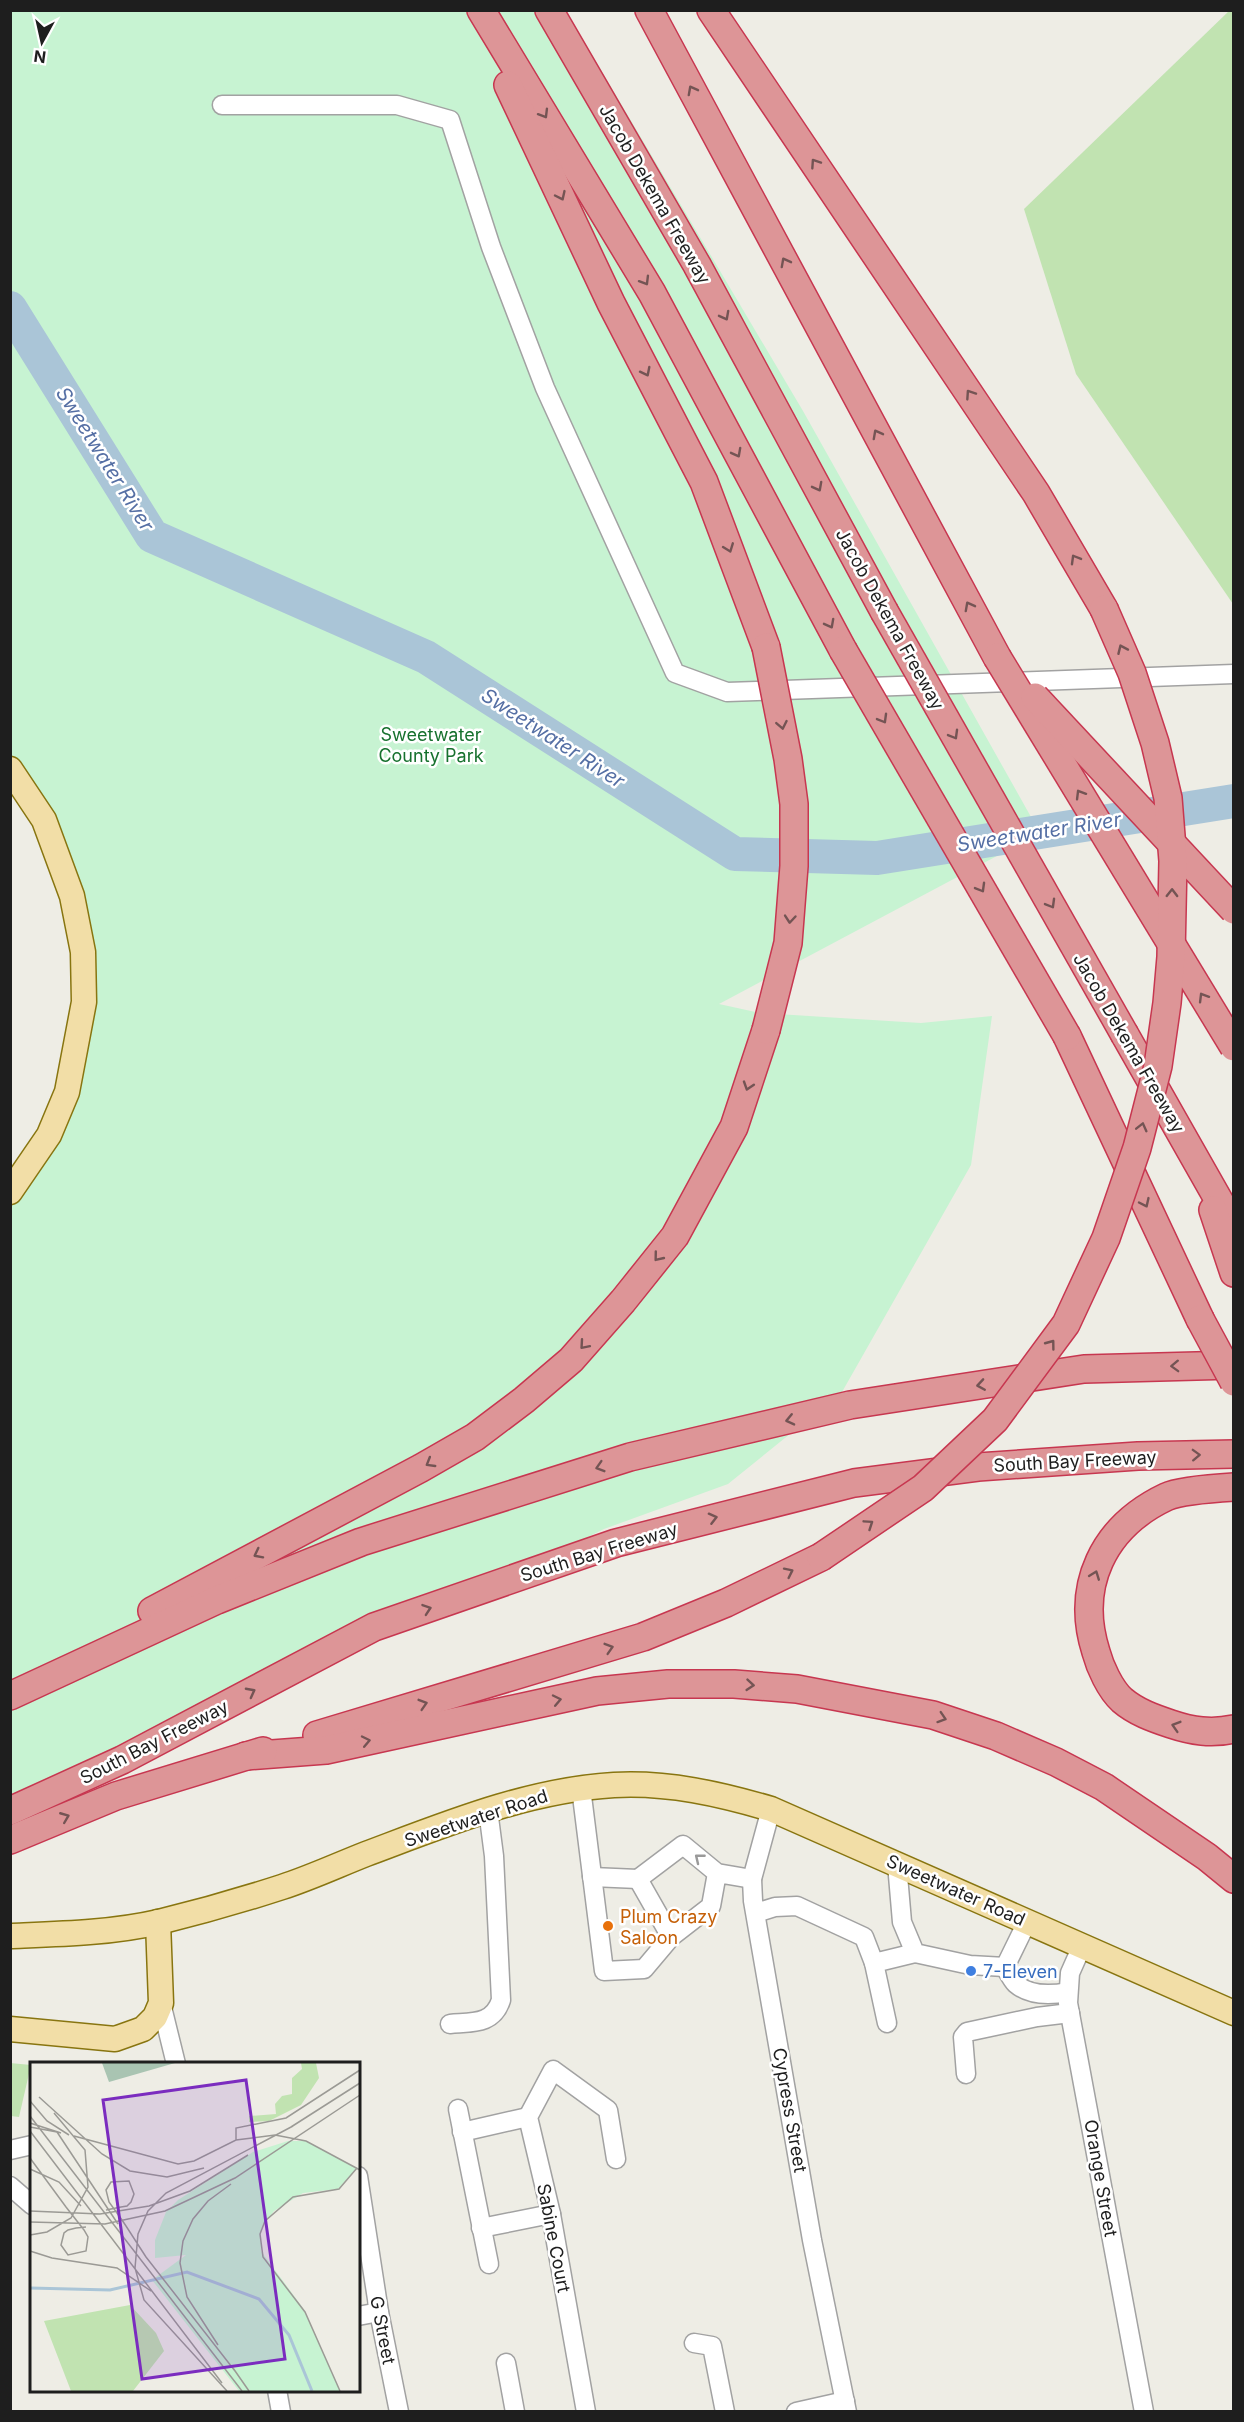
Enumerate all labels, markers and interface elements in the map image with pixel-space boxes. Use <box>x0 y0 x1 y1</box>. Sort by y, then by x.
north arrow <box>12 12 72 72</box>
text: N <box>32 46 47 68</box>
one-way arrow <box>688 86 699 97</box>
street label: Jacob Dekema Freeway <box>595 100 715 288</box>
one-way arrow <box>536 108 548 118</box>
one-way arrow <box>811 158 822 169</box>
one-way arrow <box>553 190 565 201</box>
one-way arrow <box>781 258 792 268</box>
one-way arrow <box>637 275 649 285</box>
one-way arrow <box>718 310 729 320</box>
one-way arrow <box>639 365 650 376</box>
water label: Sweetwater River <box>51 382 159 536</box>
one-way arrow <box>966 390 977 401</box>
one-way arrow <box>873 430 884 440</box>
one-way arrow <box>730 446 742 457</box>
one-way arrow <box>811 481 822 492</box>
street label: Jacob Dekema Freeway <box>831 525 949 713</box>
one-way arrow <box>721 542 734 553</box>
one-way arrow <box>1070 555 1082 565</box>
one-way arrow <box>965 601 976 612</box>
one-way arrow <box>823 618 834 629</box>
one-way arrow <box>1117 645 1129 656</box>
water label: Sweetwater River <box>477 683 629 793</box>
one-way arrow <box>876 713 887 723</box>
one-way arrow <box>775 719 788 729</box>
park label: Sweetwater County Park <box>378 724 484 766</box>
one-way arrow <box>947 728 959 739</box>
one-way arrow <box>1076 790 1088 800</box>
water label: Sweetwater River <box>955 807 1123 857</box>
one-way arrow <box>973 881 985 892</box>
one-way arrow <box>1166 888 1178 897</box>
one-way arrow <box>1043 898 1055 908</box>
one-way arrow <box>784 914 797 923</box>
street label: Jacob Dekema Freeway <box>1069 949 1189 1137</box>
one-way arrow <box>1199 993 1211 1003</box>
one-way arrow <box>743 1080 755 1090</box>
one-way arrow <box>1135 1122 1148 1132</box>
one-way arrow <box>1138 1197 1150 1208</box>
one-way arrow <box>654 1251 665 1262</box>
one-way arrow <box>580 1338 591 1349</box>
one-way arrow <box>1044 1340 1055 1351</box>
one-way arrow <box>1171 1360 1180 1373</box>
one-way arrow <box>977 1378 987 1391</box>
one-way arrow <box>785 1412 795 1425</box>
street label: South Bay Freeway <box>993 1446 1157 1476</box>
one-way arrow <box>1192 1448 1201 1461</box>
one-way arrow <box>426 1456 436 1468</box>
one-way arrow <box>595 1459 606 1472</box>
one-way arrow <box>708 1513 718 1526</box>
street label: South Bay Freeway <box>518 1518 680 1586</box>
one-way arrow <box>862 1520 873 1531</box>
one-way arrow <box>253 1547 264 1559</box>
one-way arrow <box>783 1568 794 1580</box>
one-way arrow <box>1087 1570 1100 1580</box>
one-way arrow <box>421 1603 432 1616</box>
one-way arrow <box>603 1642 614 1655</box>
one-way arrow <box>746 1678 755 1691</box>
one-way arrow <box>245 1688 256 1699</box>
one-way arrow <box>552 1694 562 1707</box>
street label: South Bay Freeway <box>76 1696 232 1788</box>
one-way arrow <box>417 1699 428 1711</box>
one-way arrow <box>936 1711 947 1723</box>
one-way arrow <box>1171 1720 1182 1733</box>
one-way arrow <box>361 1735 371 1748</box>
street label: Sweetwater Road <box>402 1785 550 1851</box>
one-way arrow <box>59 1812 69 1825</box>
street label: Sweetwater Road <box>883 1850 1029 1930</box>
one-way arrow <box>695 1855 706 1866</box>
place label: Plum Crazy Saloon <box>620 1906 717 1948</box>
marker: Plum Crazy Saloon <box>601 1919 615 1933</box>
place label: 7-Eleven <box>983 1961 1058 1982</box>
marker: 7-Eleven <box>964 1964 978 1978</box>
street label: Cypress Street <box>769 2046 811 2174</box>
inset map <box>30 2062 360 2392</box>
street label: Orange Street <box>1080 2118 1122 2238</box>
street label: Sabine Court <box>533 2182 575 2294</box>
street label: G Street <box>366 2294 400 2366</box>

